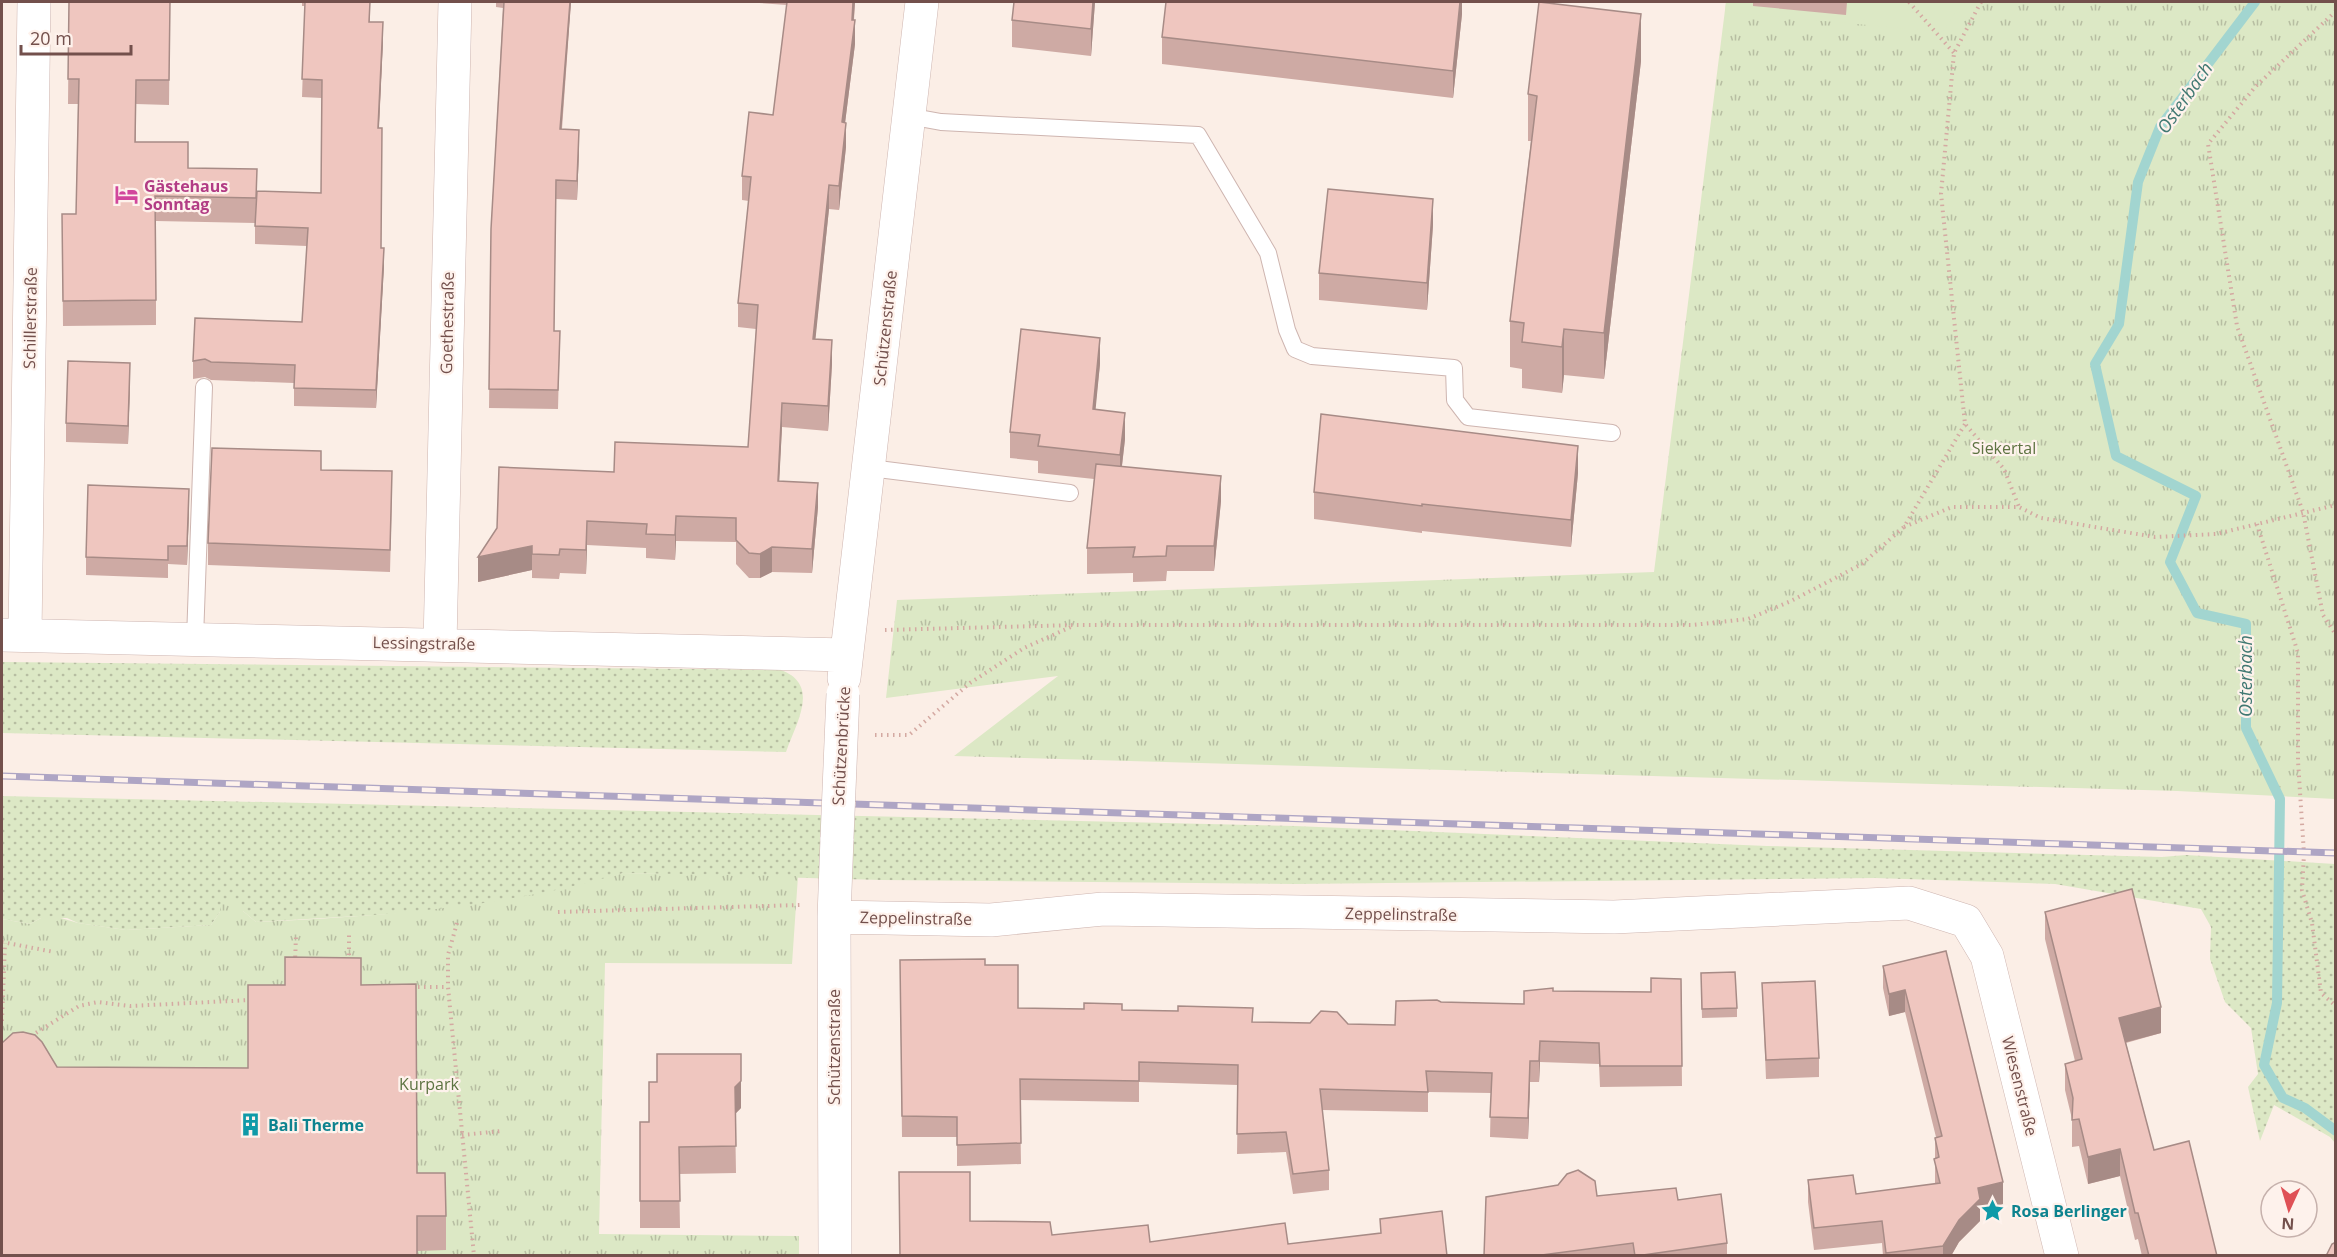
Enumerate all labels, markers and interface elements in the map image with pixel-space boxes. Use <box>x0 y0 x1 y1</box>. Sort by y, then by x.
scale bar <box>21 18 130 56</box>
text: 20 m <box>30 26 72 50</box>
water label: Osterbach <box>2151 57 2217 138</box>
place label: Gästehaus Sonntag <box>144 175 228 215</box>
hotel icon: Gästehaus Sonntag <box>113 182 139 208</box>
street label: Schillerstraße <box>18 267 42 369</box>
street label: Schützenstraße <box>868 269 902 387</box>
street label: Goethestraße <box>435 272 459 374</box>
park label: Siekertal <box>1972 437 2036 459</box>
street label: Lessingstraße <box>372 631 476 655</box>
water label: Osterbach <box>2233 635 2257 717</box>
street label: Schützenbrücke <box>827 686 855 806</box>
street label: Zeppelinstraße <box>1345 902 1457 926</box>
street label: Zeppelinstraße <box>860 906 972 930</box>
street label: Schützenstraße <box>823 989 845 1105</box>
street label: Wiesenstraße <box>1997 1034 2043 1138</box>
park label: Kurpark <box>399 1073 459 1095</box>
building icon: Bali Therme <box>237 1112 263 1138</box>
place label: Bali Therme <box>268 1114 364 1136</box>
north arrow <box>2259 1179 2319 1239</box>
place icon: Rosa Berlinger <box>1980 1198 2006 1224</box>
place label: Rosa Berlinger <box>2011 1200 2127 1222</box>
text: N <box>2281 1213 2295 1235</box>

